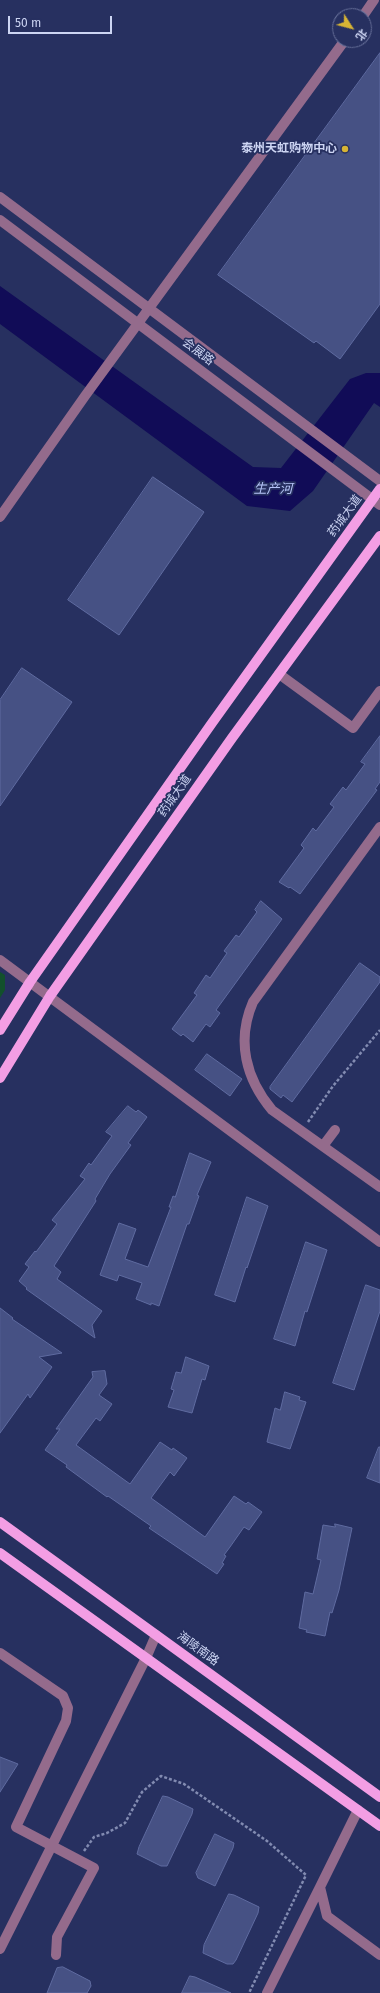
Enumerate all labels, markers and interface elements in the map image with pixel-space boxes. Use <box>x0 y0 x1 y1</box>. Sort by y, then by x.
scale bar <box>10 8 114 34</box>
north arrow <box>332 8 372 48</box>
text: 50 m <box>15 16 41 30</box>
text: 北 <box>353 26 370 43</box>
place label: 泰州天虹购物中心 <box>241 142 337 156</box>
marker: 泰州天虹购物中心 <box>340 144 350 154</box>
street label: 会展路 <box>179 335 217 369</box>
water label: 生产河 <box>254 481 292 497</box>
street label: 药城大道 <box>325 492 365 540</box>
street label: 药城大道 <box>155 772 195 820</box>
street label: 海陵南路 <box>174 1629 222 1669</box>

